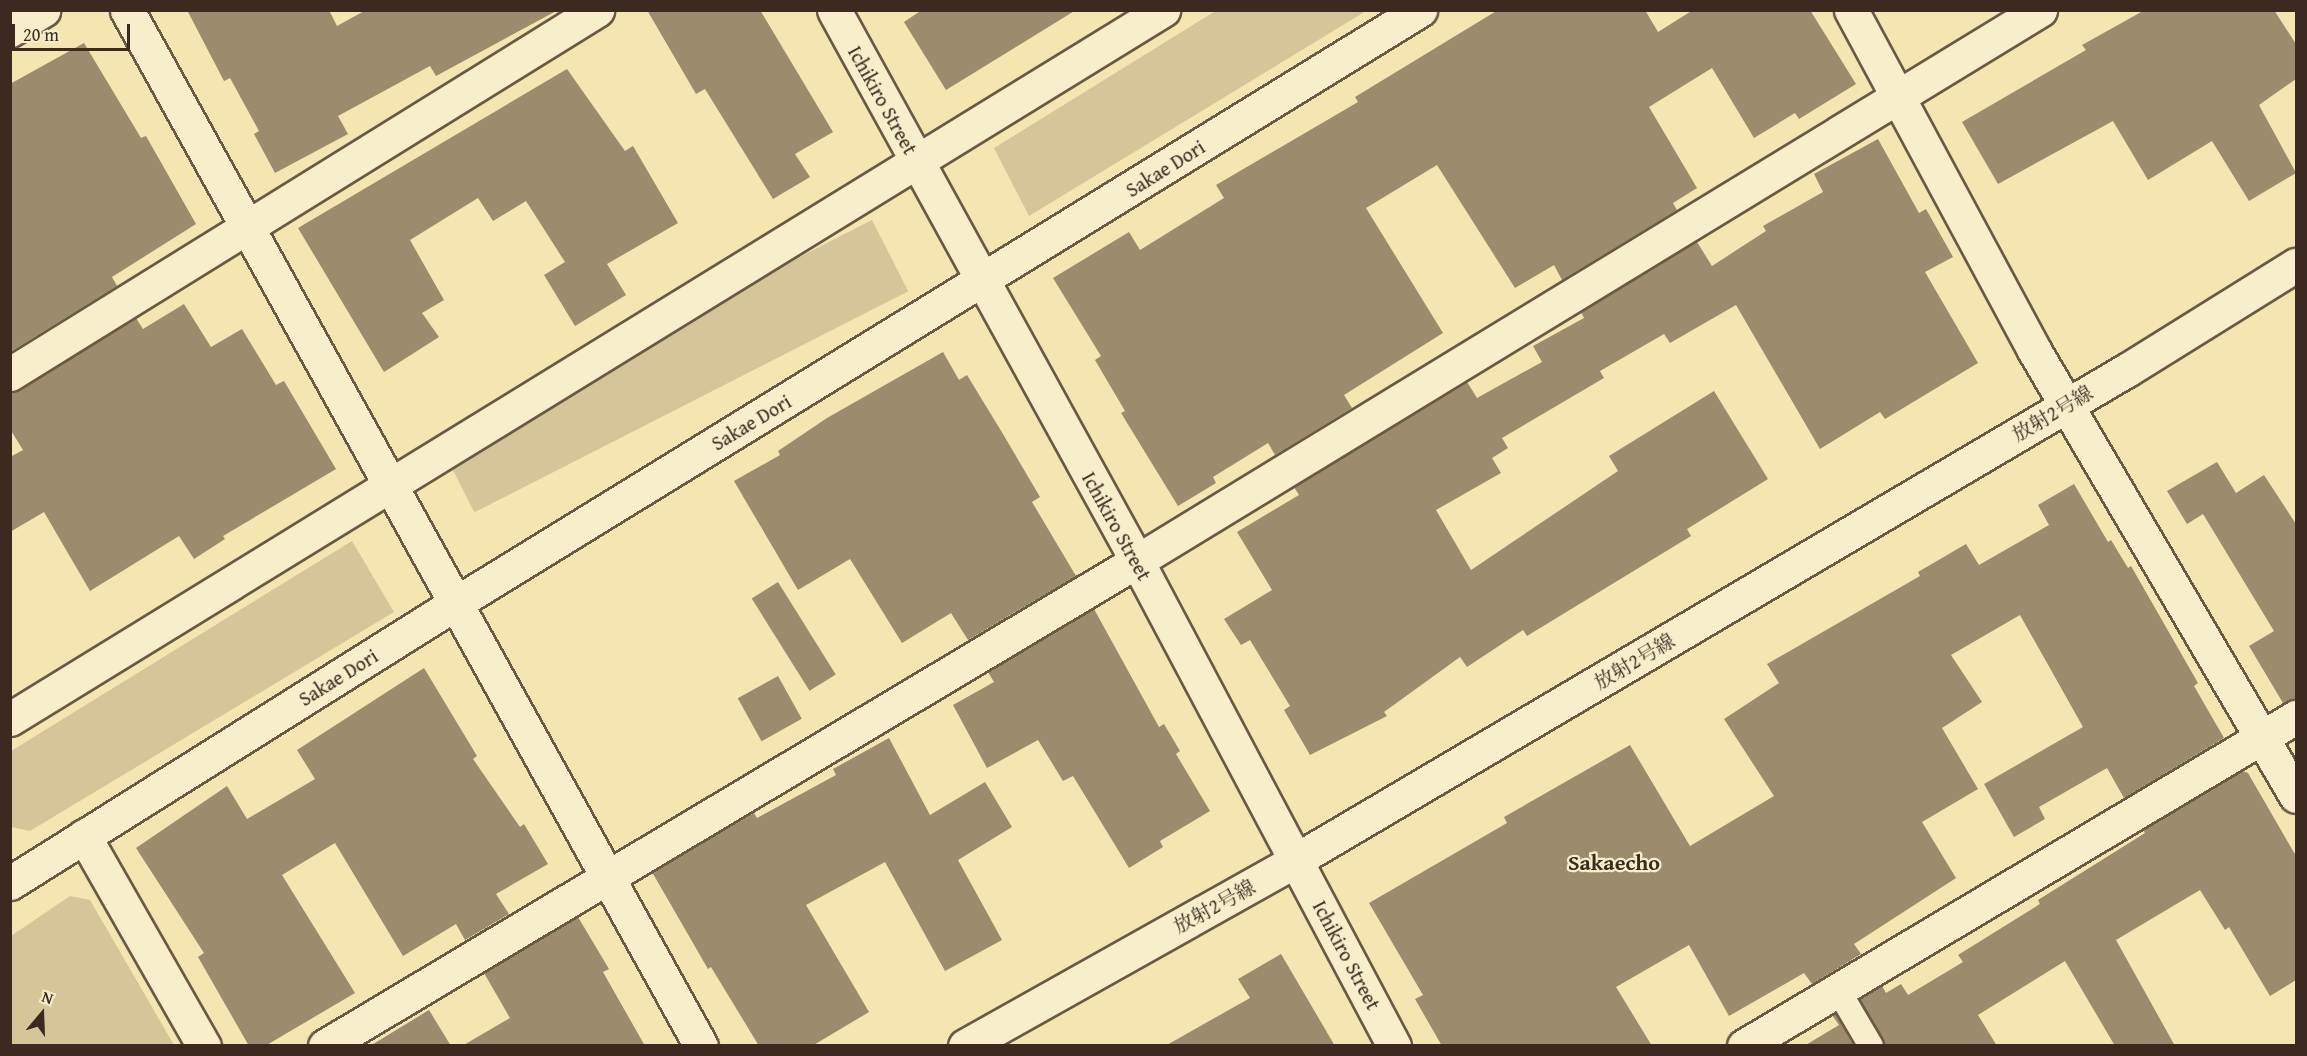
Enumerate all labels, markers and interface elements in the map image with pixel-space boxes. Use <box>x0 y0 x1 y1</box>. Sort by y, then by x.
scale bar <box>15 12 134 50</box>
text: 20 m <box>23 21 59 48</box>
street label: Ichikiro Street <box>843 41 923 159</box>
street label: Sakae Dori <box>1121 134 1209 202</box>
street label: 放射2号線 <box>2007 380 2097 446</box>
street label: Sakae Dori <box>707 389 795 455</box>
street label: Ichikiro Street <box>1077 467 1157 585</box>
street label: 放射2号線 <box>1589 628 1679 694</box>
street label: Sakae Dori <box>294 643 382 711</box>
district label: Sakaecho <box>1568 850 1660 876</box>
street label: 放射2号線 <box>1169 874 1259 938</box>
street label: Ichikiro Street <box>1308 896 1386 1014</box>
north arrow <box>12 984 72 1044</box>
text: N <box>39 984 57 1010</box>

